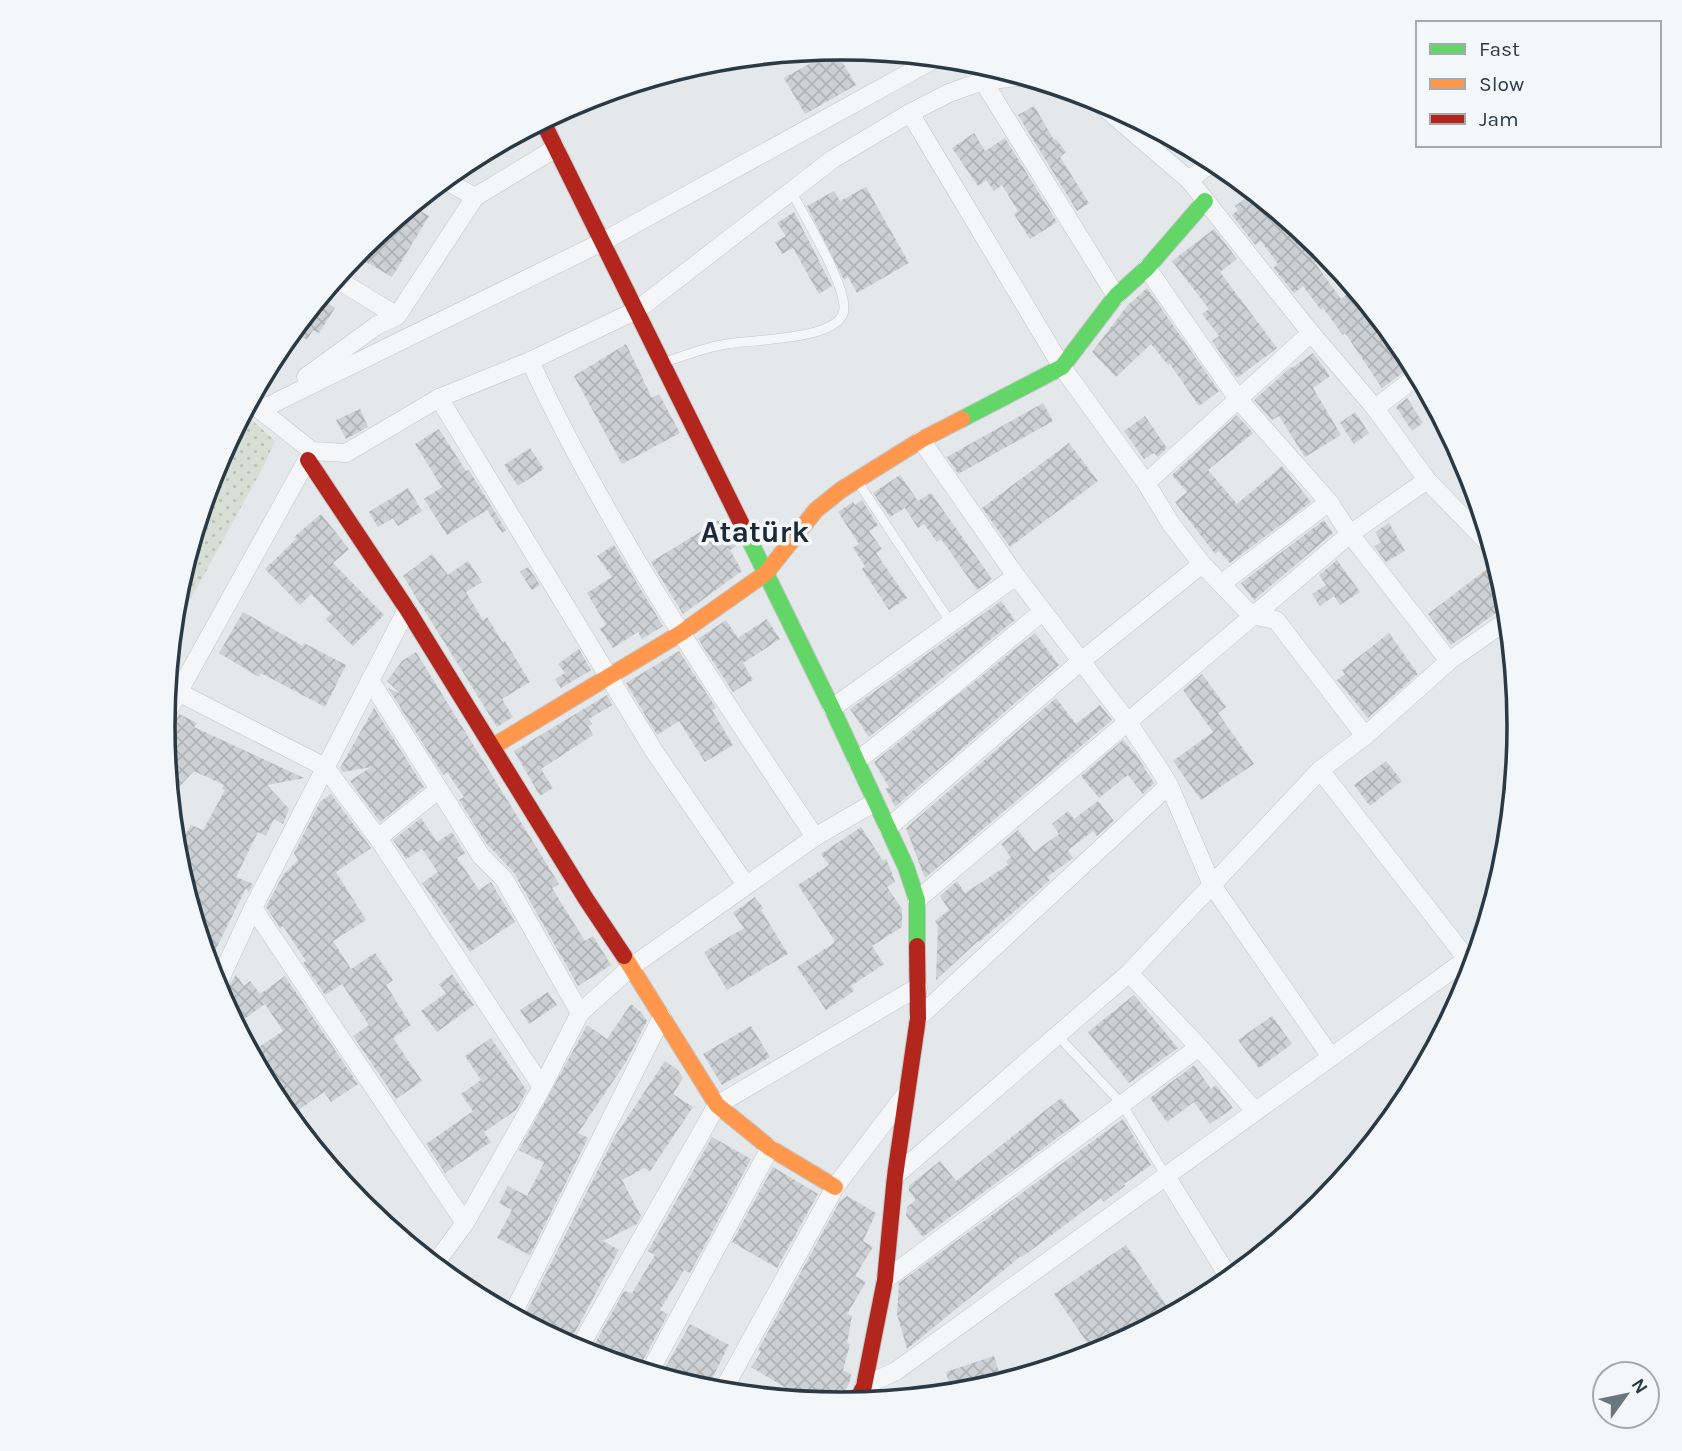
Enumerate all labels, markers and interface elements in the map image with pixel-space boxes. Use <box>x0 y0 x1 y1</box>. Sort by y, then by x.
legend <box>1416 21 1661 147</box>
text: Fast <box>1479 37 1520 61</box>
text: Slow <box>1479 72 1524 96</box>
text: Jam <box>1479 107 1519 131</box>
district label: Atatürk <box>701 514 809 550</box>
north arrow <box>1591 1360 1661 1430</box>
text: N <box>1626 1375 1652 1398</box>

